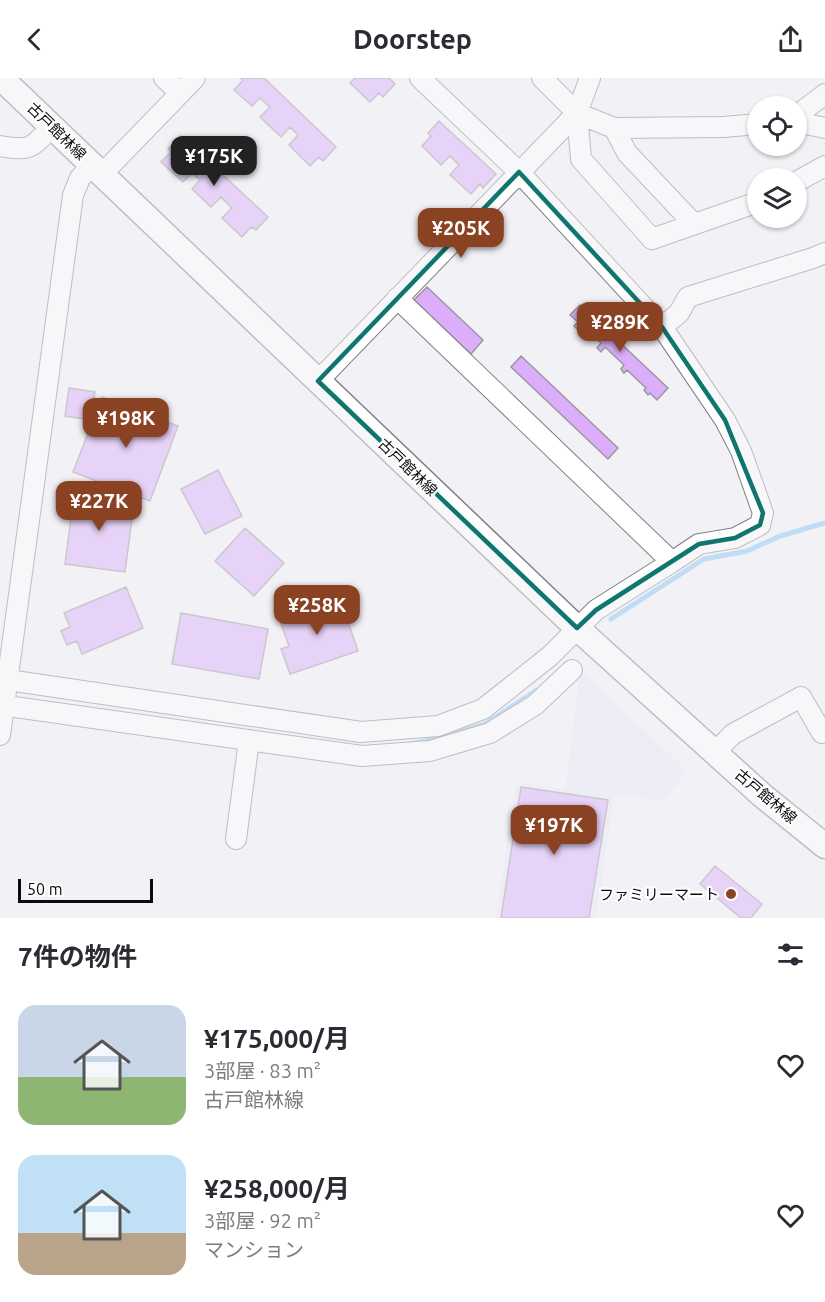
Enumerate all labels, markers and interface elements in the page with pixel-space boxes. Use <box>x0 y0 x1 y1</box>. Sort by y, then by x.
icon: back <box>18 23 51 56</box>
icon: share <box>774 23 807 56</box>
text: Doorstep <box>353 24 472 54</box>
map controls <box>747 96 807 228</box>
button: locate <box>747 96 807 156</box>
street label: 古戸館林線 <box>24 99 90 163</box>
pin: ¥175K <box>172 136 256 187</box>
text: ¥175K <box>185 144 243 167</box>
button: layers <box>747 168 807 228</box>
pin: ¥205K <box>419 208 503 259</box>
text: ¥205K <box>432 216 490 239</box>
pin: ¥289K <box>578 302 662 353</box>
text: ¥289K <box>591 310 649 333</box>
pin: ¥198K <box>84 398 168 449</box>
text: ¥198K <box>97 406 155 429</box>
street label: 古戸館林線 <box>375 435 441 499</box>
pin: ¥227K <box>57 481 141 532</box>
text: ¥227K <box>70 489 128 512</box>
pin: ¥258K <box>275 585 359 636</box>
text: ¥258K <box>288 593 346 616</box>
street label: 古戸館林線 <box>732 765 800 827</box>
pin: ¥197K <box>512 805 596 856</box>
text: ¥197K <box>525 813 583 836</box>
scale bar <box>18 876 153 904</box>
text: 50 m <box>27 880 63 898</box>
place label: ファミリーマート <box>599 886 719 903</box>
marker: ファミリーマート <box>724 887 738 901</box>
icon: filters <box>774 938 807 971</box>
text: 7件の物件 <box>18 942 137 971</box>
text: ¥175,000/月 <box>204 1024 350 1053</box>
icon: home <box>66 1029 138 1101</box>
icon: heart <box>774 1049 807 1082</box>
text: 3部屋 · 83 m² <box>204 1059 321 1082</box>
text: 古戸館林線 <box>204 1088 304 1111</box>
text: ¥258,000/月 <box>204 1174 350 1203</box>
icon: home <box>66 1179 138 1251</box>
icon: heart <box>774 1199 807 1232</box>
text: 3部屋 · 92 m² <box>204 1209 321 1232</box>
text: マンション <box>204 1238 304 1261</box>

